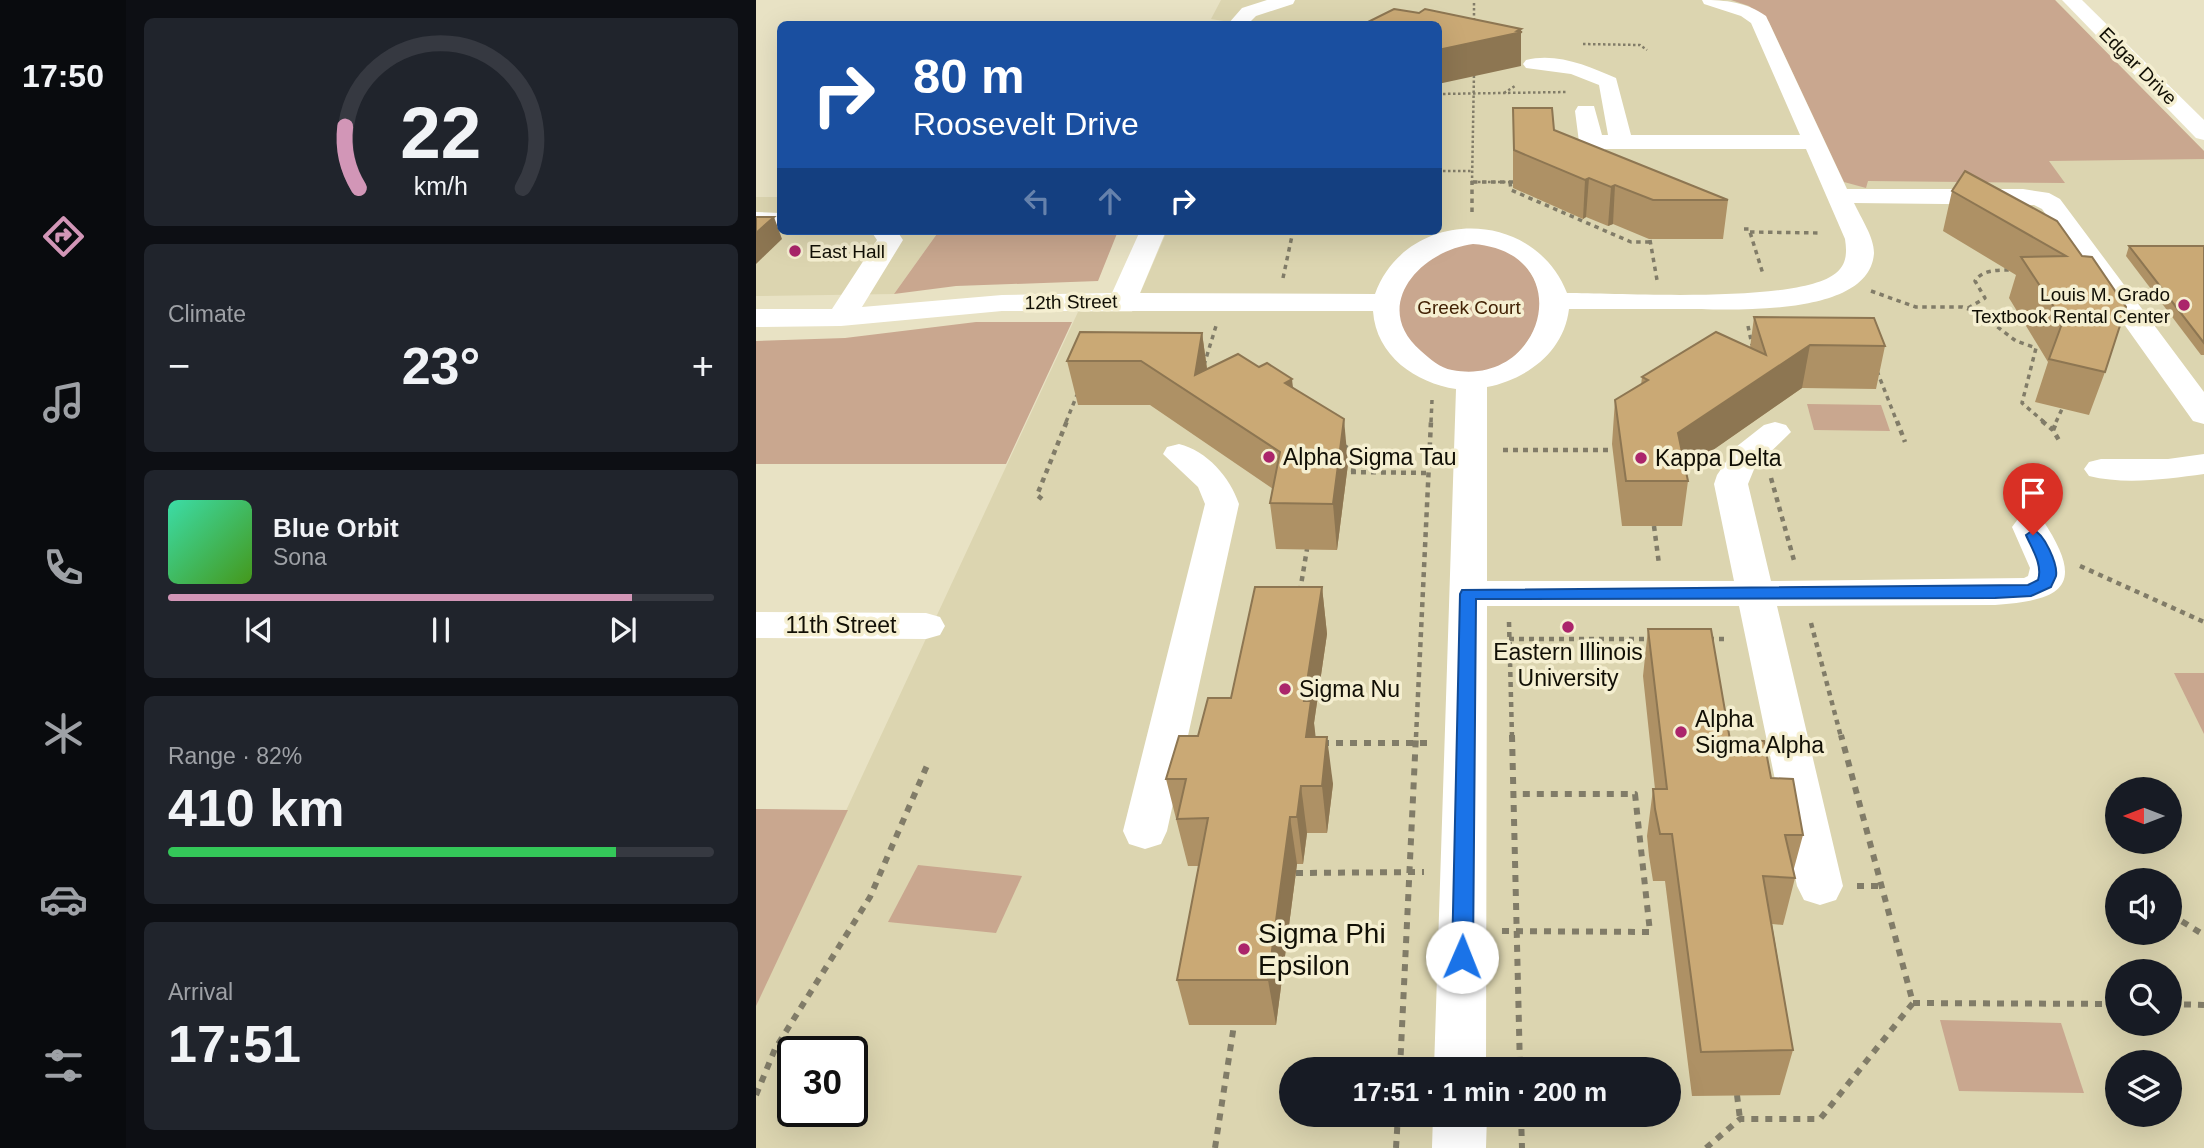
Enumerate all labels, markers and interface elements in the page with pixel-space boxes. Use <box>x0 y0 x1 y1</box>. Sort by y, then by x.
street label: Edgar Drive <box>2095 23 2181 109</box>
icon: right <box>798 49 889 140</box>
text: 80 m <box>913 49 1025 103</box>
text: 17:50 <box>22 58 104 94</box>
text: 22 <box>401 92 481 173</box>
text: Roosevelt Drive <box>913 106 1139 142</box>
text: km/h <box>414 172 468 200</box>
icon: left <box>1018 182 1056 220</box>
icon: ahead <box>1091 182 1129 220</box>
icon: right <box>1164 182 1202 220</box>
icon: directions <box>39 212 88 261</box>
place label: East Hall <box>809 241 885 262</box>
marker: East Hall <box>787 243 803 259</box>
place label: Louis M. Grado Textbook Rental Center <box>1971 284 2171 327</box>
street label: 12th Street <box>1024 291 1118 313</box>
park label: Greek Court <box>1417 297 1521 318</box>
marker: Louis M. Grado Textbook Rental Center <box>2176 297 2192 313</box>
text: Climate <box>168 301 246 327</box>
text: 23° <box>402 337 480 395</box>
text: − <box>168 345 190 387</box>
text: + <box>692 345 714 387</box>
icon: music <box>39 378 88 427</box>
place label: Alpha Sigma Tau <box>1283 444 1456 470</box>
place label: Kappa Delta <box>1655 445 1782 471</box>
marker: Alpha Sigma Tau <box>1261 449 1277 465</box>
marker: Kappa Delta <box>1633 450 1649 466</box>
pin <box>2003 463 2063 535</box>
icon: arrive <box>2014 474 2052 512</box>
text: Blue Orbit <box>273 513 399 543</box>
icon: phone <box>39 543 88 592</box>
text: Sona <box>273 544 327 570</box>
icon: previous <box>240 611 278 649</box>
icon: pause <box>422 611 460 649</box>
icon: next <box>604 611 642 649</box>
street label: 11th Street <box>786 612 897 638</box>
marker: Eastern Illinois University <box>1560 619 1576 635</box>
place label: Eastern Illinois University <box>1493 639 1643 691</box>
place label: Sigma Nu <box>1299 676 1400 702</box>
marker: Sigma Nu <box>1277 681 1293 697</box>
place label: Alpha Sigma Alpha <box>1695 706 1824 758</box>
icon: climate <box>39 709 88 758</box>
marker: Alpha Sigma Alpha <box>1673 724 1689 740</box>
text: Range · 82% <box>168 743 302 769</box>
north arrow <box>2105 777 2182 854</box>
map controls <box>2105 777 2182 1127</box>
text: 410 km <box>168 779 344 837</box>
button: sound <box>2105 868 2182 945</box>
icon: car <box>39 875 88 924</box>
place label: Sigma Phi Epsilon <box>1258 918 1386 981</box>
position arrow <box>1425 920 1499 994</box>
marker: Sigma Phi Epsilon <box>1236 941 1252 957</box>
button: search <box>2105 959 2182 1036</box>
text: Arrival <box>168 979 233 1005</box>
text: 17:51 <box>168 1015 301 1073</box>
speed limit sign: 30 <box>777 1036 868 1127</box>
icon: filters <box>39 1041 88 1090</box>
button: layers <box>2105 1050 2182 1127</box>
text: 17:51 · 1 min · 200 m <box>1353 1077 1607 1107</box>

